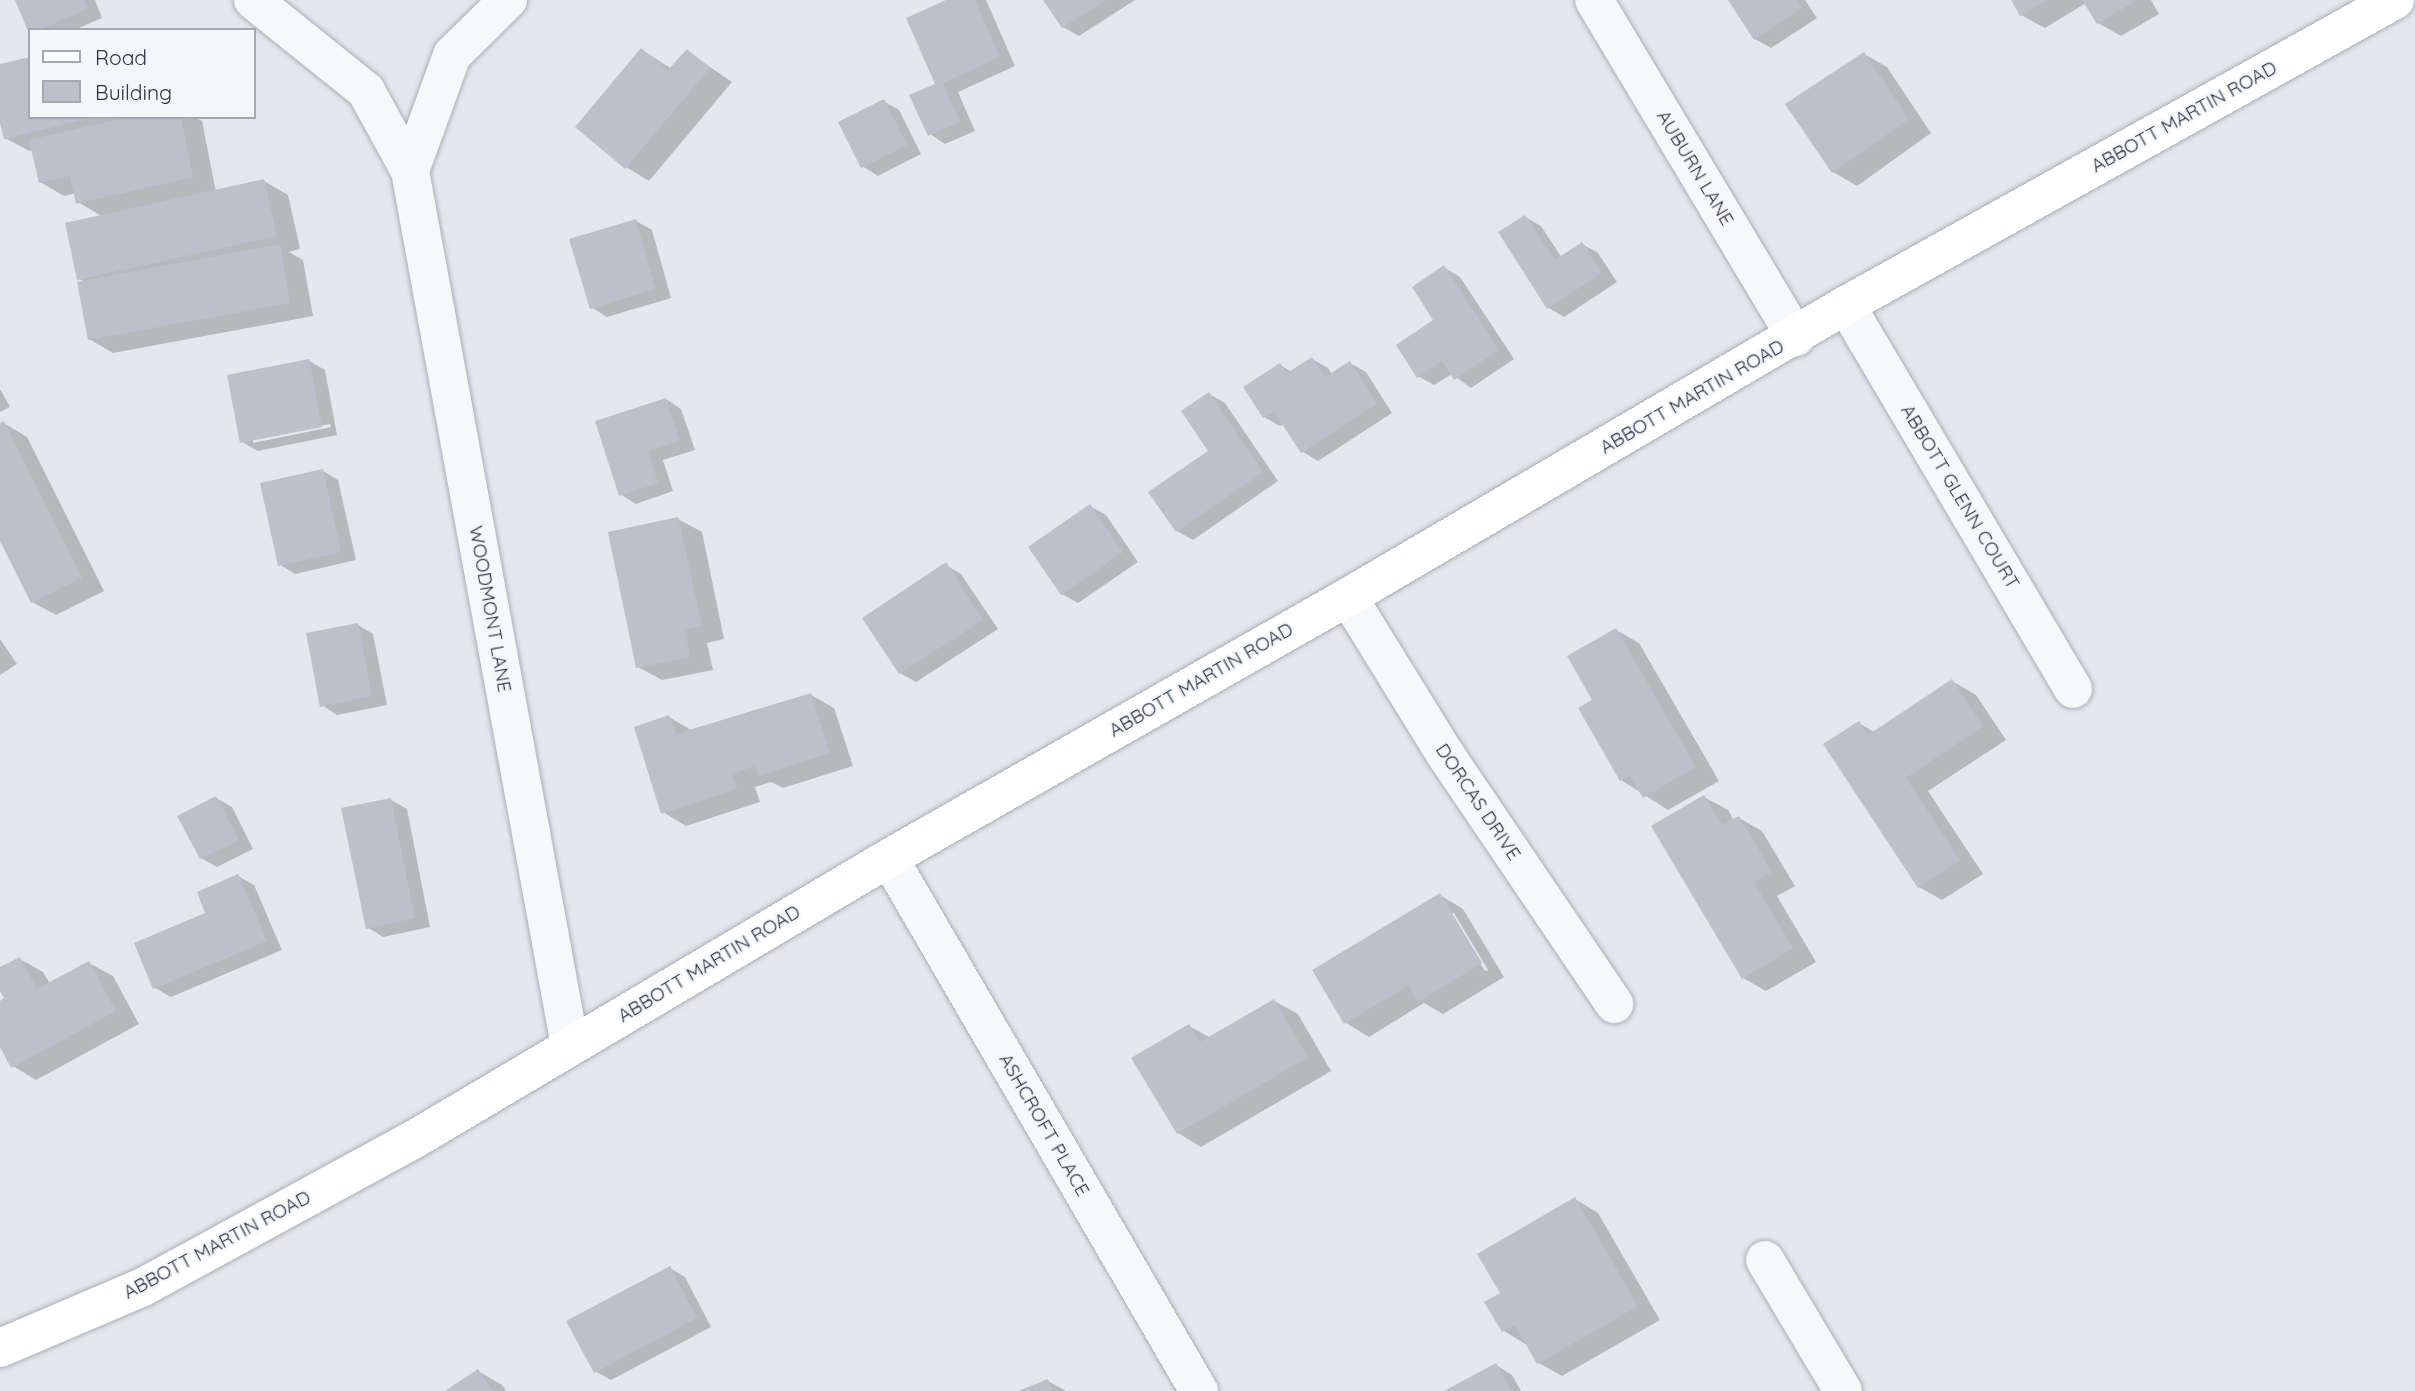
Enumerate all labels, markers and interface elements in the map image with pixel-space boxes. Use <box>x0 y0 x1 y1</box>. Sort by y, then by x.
legend <box>28 28 256 119</box>
text: Road <box>95 44 147 70</box>
street label: ABBOTT MARTIN ROAD <box>2087 56 2281 178</box>
text: Building <box>95 79 172 105</box>
street label: AUBURN LANE <box>1652 106 1738 230</box>
street label: ABBOTT MARTIN ROAD <box>1596 335 1788 459</box>
street label: ABBOTT GLENN COURT <box>1896 401 2024 593</box>
street label: WOODMONT LANE <box>464 524 516 694</box>
street label: ABBOTT MARTIN ROAD <box>1105 618 1297 742</box>
street label: DORCAS DRIVE <box>1431 739 1525 865</box>
street label: ABBOTT MARTIN ROAD <box>614 901 804 1027</box>
street label: ASHCROFT PLACE <box>994 1050 1094 1200</box>
street label: ABBOTT MARTIN ROAD <box>120 1186 314 1304</box>

